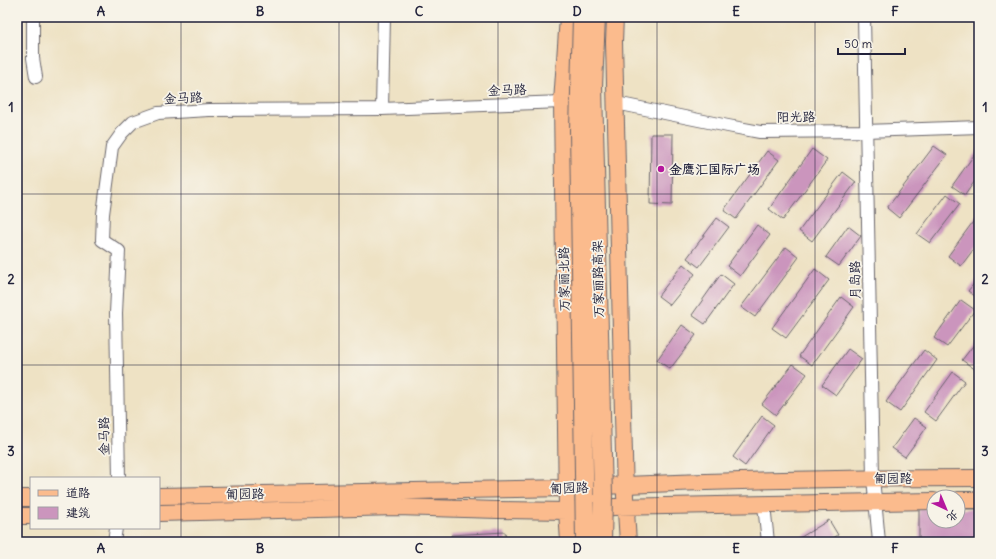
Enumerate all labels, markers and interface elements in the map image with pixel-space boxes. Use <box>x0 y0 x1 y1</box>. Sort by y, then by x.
text: A <box>97 3 106 20</box>
text: B <box>256 3 265 20</box>
text: C <box>415 3 424 20</box>
text: D <box>572 3 582 20</box>
text: E <box>732 3 740 20</box>
text: F <box>891 3 899 20</box>
scale bar <box>838 30 905 56</box>
text: 50 m <box>844 36 873 51</box>
street label: 金马路 <box>487 81 527 99</box>
street label: 金马路 <box>163 88 203 108</box>
text: 1 <box>8 99 14 116</box>
text: 1 <box>982 99 988 116</box>
street label: 阳光路 <box>776 108 816 126</box>
place label: 金鹰汇国际广场 <box>669 161 760 178</box>
marker: 金鹰汇国际广场 <box>656 164 666 174</box>
street label: 万家丽路高架 <box>589 240 607 318</box>
street label: 万家丽北路 <box>555 246 573 312</box>
street label: 月岛路 <box>846 260 864 300</box>
text: 2 <box>7 271 15 288</box>
text: 2 <box>981 271 989 288</box>
street label: 金马路 <box>95 416 113 456</box>
text: 3 <box>7 443 15 460</box>
text: 3 <box>981 443 989 460</box>
street label: 匍园路 <box>873 470 913 487</box>
legend <box>30 477 160 529</box>
street label: 匍园路 <box>549 479 589 497</box>
text: 道路 <box>66 485 90 500</box>
street label: 匍园路 <box>225 485 265 503</box>
north arrow <box>926 489 966 529</box>
text: 建筑 <box>66 505 90 520</box>
text: 北 <box>944 507 962 525</box>
text: A <box>97 540 106 557</box>
text: B <box>256 540 265 557</box>
text: C <box>415 540 424 557</box>
text: D <box>572 540 582 557</box>
text: E <box>732 540 740 557</box>
text: F <box>891 540 899 557</box>

